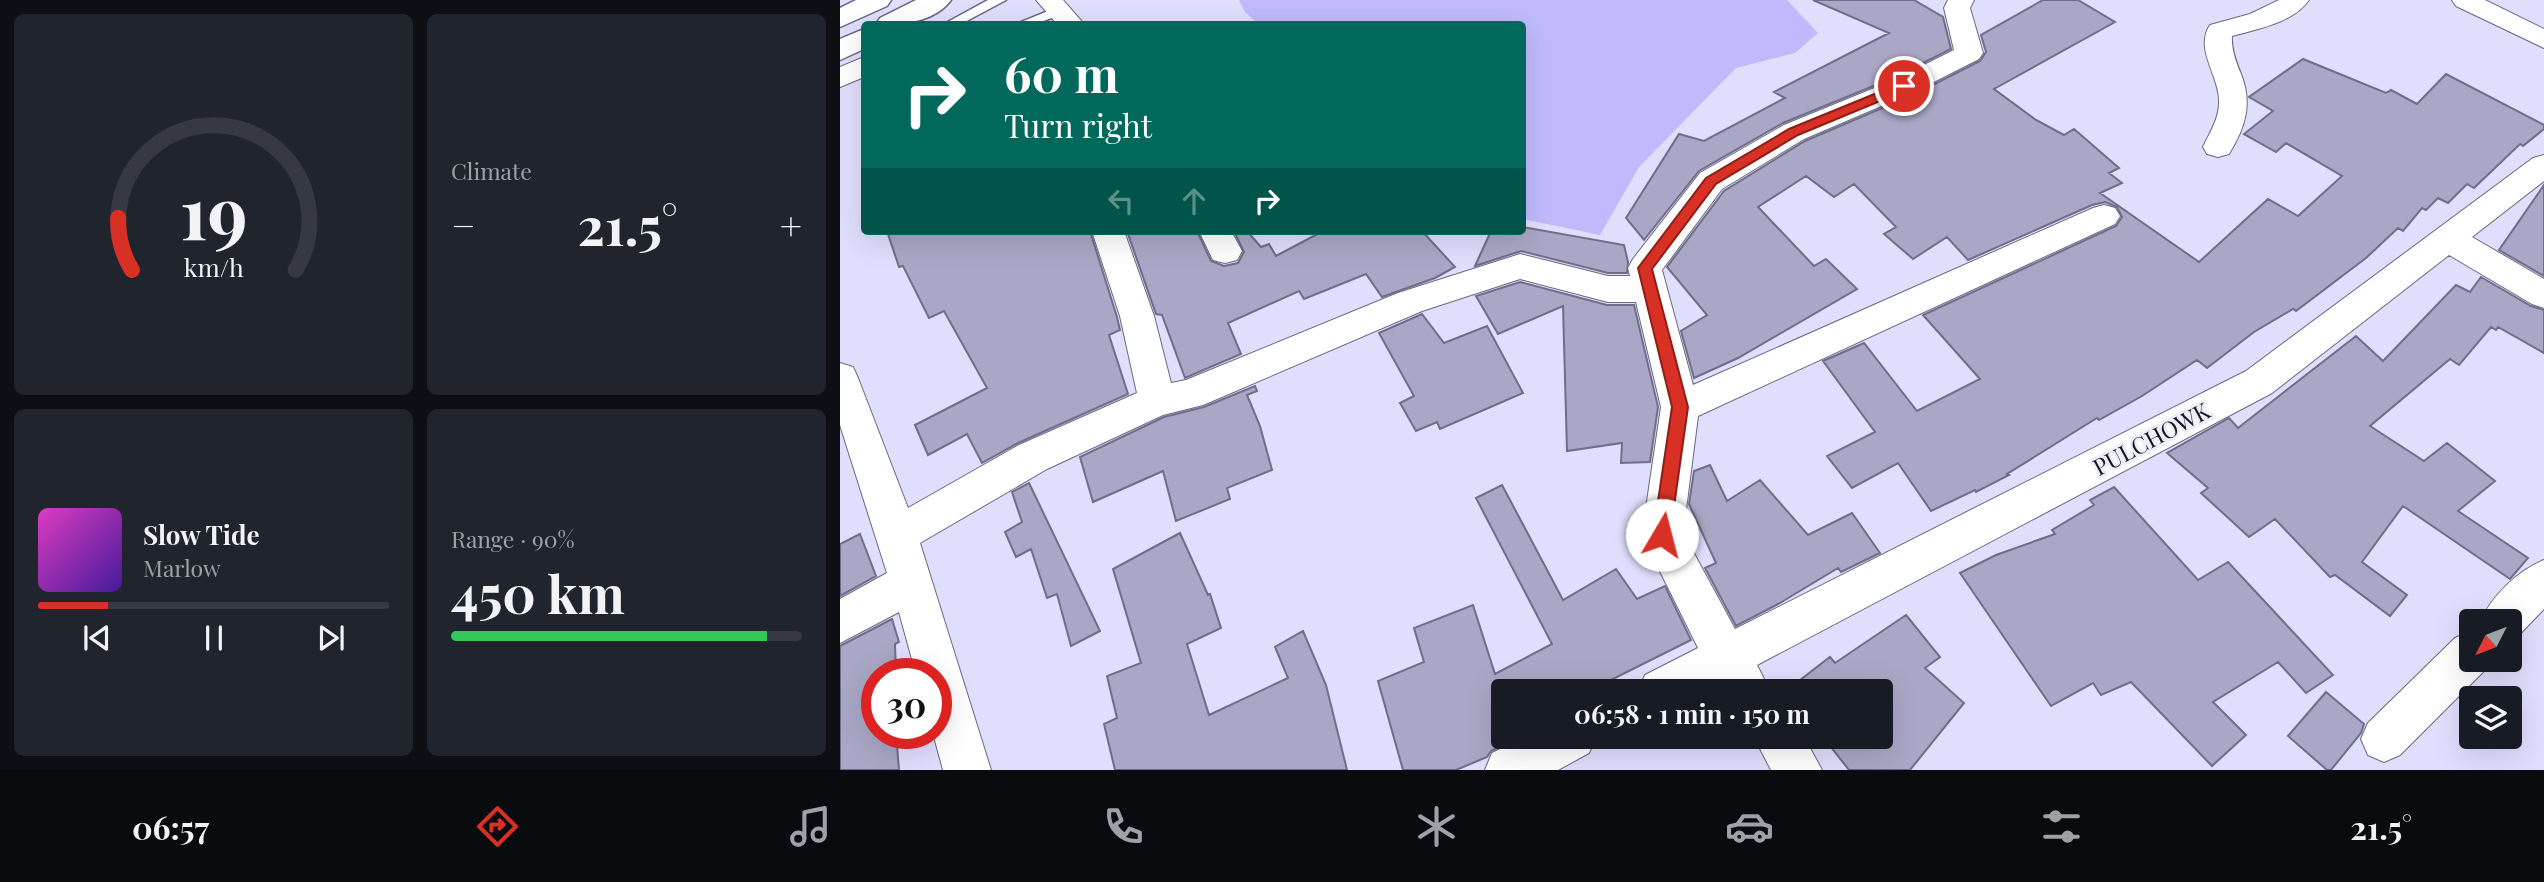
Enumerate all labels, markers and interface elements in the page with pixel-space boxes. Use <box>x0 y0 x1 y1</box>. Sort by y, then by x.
text: 60 m <box>1004 40 1119 105</box>
icon: right <box>889 49 980 140</box>
pin <box>1874 56 1934 116</box>
icon: arrive <box>1885 67 1923 105</box>
text: Turn right <box>1004 103 1152 146</box>
text: Climate <box>451 155 532 186</box>
text: 19 <box>179 162 248 259</box>
icon: left <box>1102 182 1140 220</box>
icon: ahead <box>1175 182 1213 220</box>
icon: right <box>1248 182 1286 220</box>
text: 21.5° <box>578 190 678 259</box>
text: − <box>451 199 476 250</box>
text: + <box>780 199 802 250</box>
text: km/h <box>184 250 244 283</box>
street label: PULCHOWK <box>2087 394 2216 482</box>
position arrow <box>1625 498 1699 572</box>
text: Slow Tide <box>143 517 260 552</box>
text: Range · 90% <box>451 523 575 554</box>
text: Marlow <box>143 552 221 583</box>
text: 450 km <box>451 558 625 627</box>
north arrow <box>2459 609 2522 672</box>
map controls <box>2459 609 2522 749</box>
icon: previous <box>78 619 116 657</box>
icon: pause <box>195 619 233 657</box>
icon: next <box>312 619 350 657</box>
speed limit sign: 30 <box>861 658 952 749</box>
button: layers <box>2459 686 2522 749</box>
text: 06:58 · 1 min · 150 m <box>1574 696 1810 731</box>
icon: directions <box>473 802 522 851</box>
icon: music <box>786 802 835 851</box>
icon: phone <box>1099 802 1148 851</box>
icon: climate <box>1412 802 1461 851</box>
icon: car <box>1725 802 1774 851</box>
icon: filters <box>2037 802 2086 851</box>
text: 06:57 <box>132 805 209 848</box>
text: 21.5° <box>2350 805 2412 848</box>

